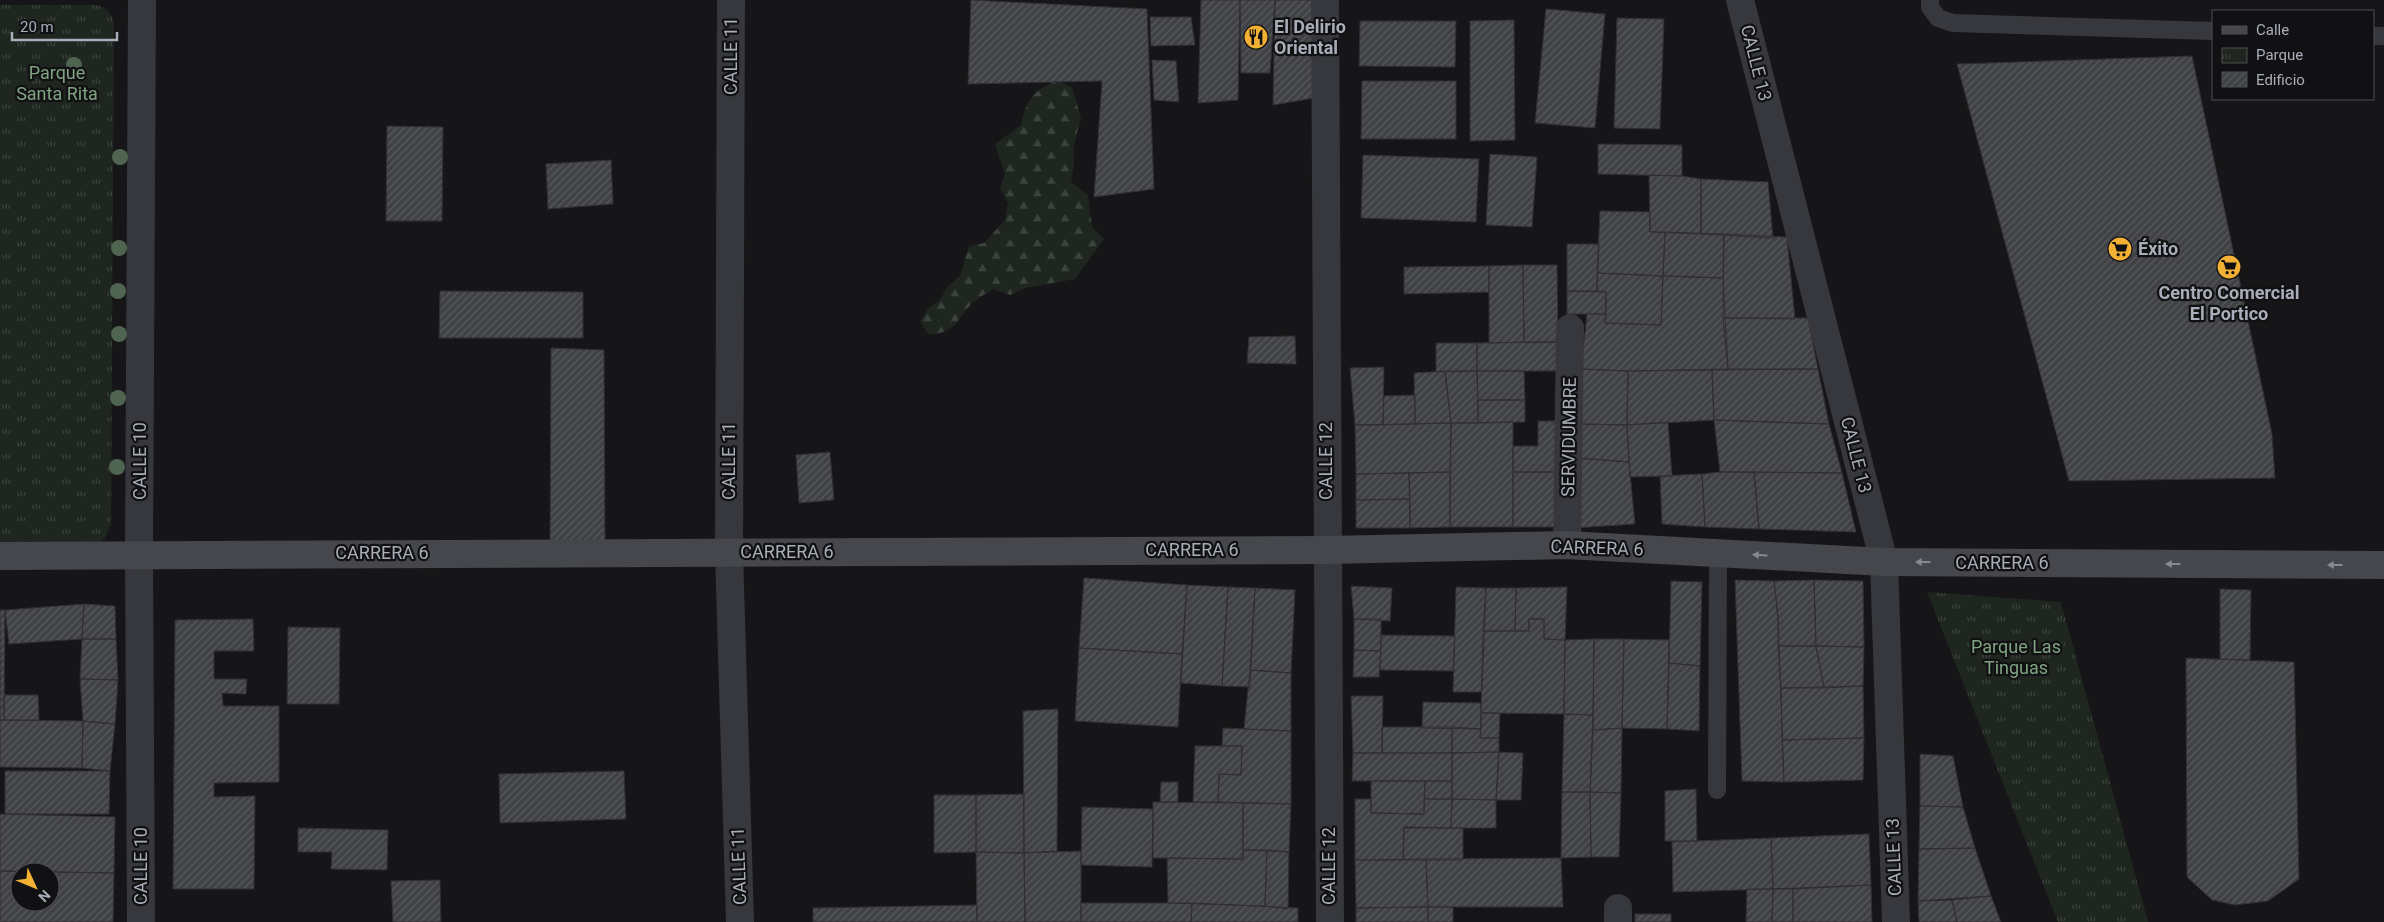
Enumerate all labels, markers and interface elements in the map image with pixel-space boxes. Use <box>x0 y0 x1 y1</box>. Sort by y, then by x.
scale bar <box>12 10 118 42</box>
legend <box>2212 10 2374 100</box>
place label: El Delirio Oriental <box>1274 16 1346 58</box>
street label: CALLE 11 <box>720 17 741 95</box>
text: 20 m <box>20 18 54 36</box>
text: Calle <box>2256 21 2289 39</box>
street label: CALLE 13 <box>1737 23 1776 103</box>
restaurant icon: El Delirio Oriental <box>1243 24 1269 50</box>
text: Parque <box>2256 46 2303 64</box>
park label: Parque Santa Rita <box>16 62 98 104</box>
text: Edificio <box>2256 71 2305 89</box>
supermarket icon: Éxito <box>2107 236 2133 262</box>
place label: Éxito <box>2138 238 2178 259</box>
supermarket icon: Centro Comercial El Portico <box>2216 254 2242 280</box>
place label: Centro Comercial El Portico <box>2159 282 2299 324</box>
street label: SERVIDUMBRE <box>1557 377 1580 497</box>
street label: CALLE 13 <box>1837 415 1876 495</box>
street label: CALLE 10 <box>129 422 150 500</box>
street label: CALLE 11 <box>718 422 739 500</box>
street label: CALLE 12 <box>1315 422 1336 500</box>
street label: CARRERA 6 <box>1550 535 1644 560</box>
street label: CARRERA 6 <box>1145 539 1239 560</box>
street label: CARRERA 6 <box>740 541 834 562</box>
street label: CARRERA 6 <box>335 542 429 563</box>
one-way arrow <box>1752 551 1768 559</box>
street label: CARRERA 6 <box>1955 552 2049 573</box>
one-way arrow <box>1915 558 1931 566</box>
one-way arrow <box>2165 560 2181 568</box>
one-way arrow <box>2327 560 2343 568</box>
park label: Parque Las Tinguas <box>1971 636 2061 678</box>
street label: CALLE 13 <box>1882 818 1905 896</box>
street label: CALLE 10 <box>130 827 151 905</box>
street label: CALLE 11 <box>727 827 750 905</box>
street label: CALLE 12 <box>1318 827 1339 905</box>
north arrow <box>10 862 60 912</box>
text: N <box>35 887 54 905</box>

